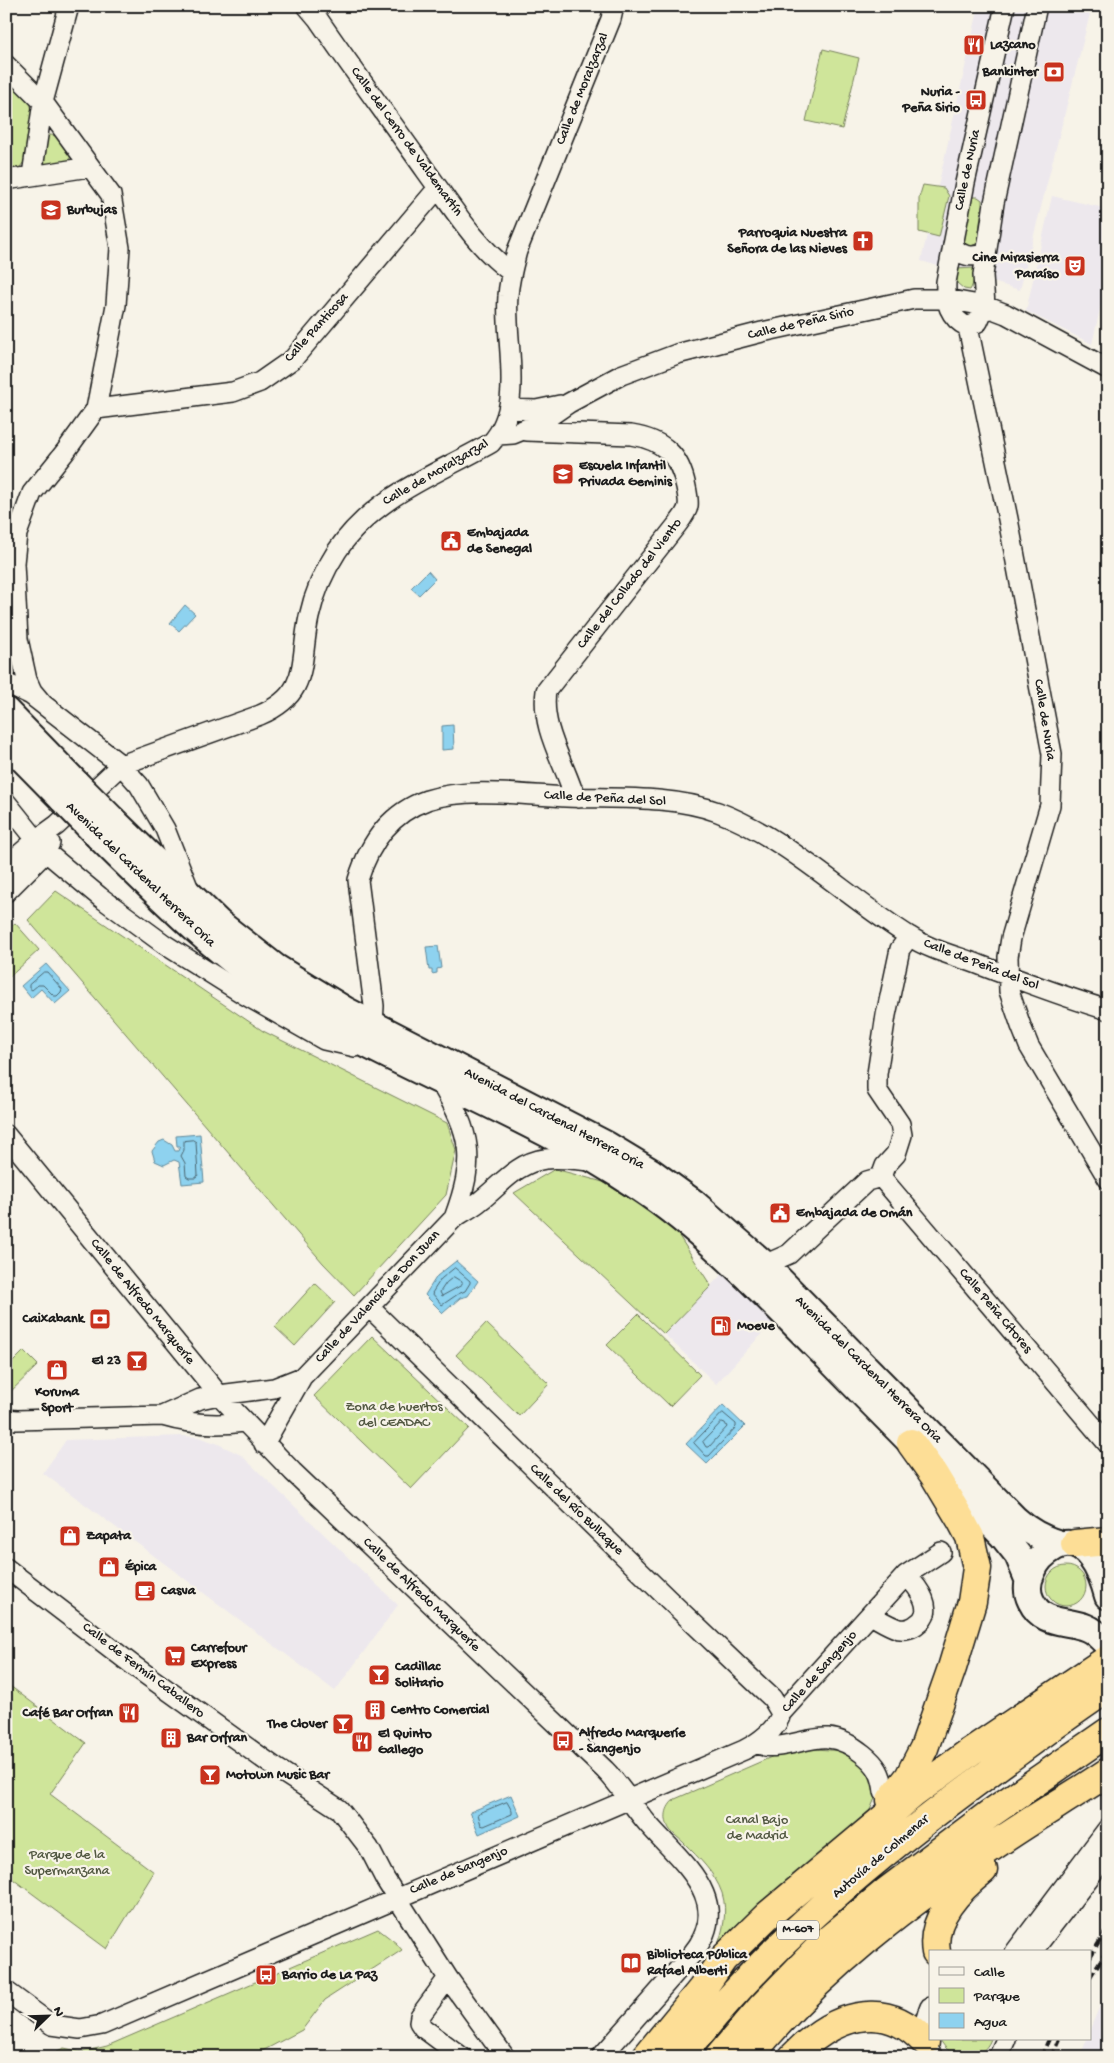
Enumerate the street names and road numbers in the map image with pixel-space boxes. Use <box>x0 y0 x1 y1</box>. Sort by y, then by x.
street label: Calle de Moralzarzal <box>553 30 613 148</box>
street label: Calle del Cerro de Valdemartín <box>346 64 466 220</box>
street label: Calle de Nuria <box>951 127 985 212</box>
street label: Calle Panticosa <box>281 289 354 366</box>
street label: Calle de Peña Sirio <box>746 304 856 344</box>
street label: Calle de Moralzarzal <box>380 436 492 510</box>
street label: Calle del Collado del Viento <box>574 515 686 653</box>
street label: Calle de Nuria <box>1029 678 1059 763</box>
street label: Calle de Peña del Sol <box>544 787 666 811</box>
street label: Avenida del Cardenal Herrera Oria <box>62 799 219 952</box>
street label: Calle de Peña del Sol <box>921 935 1041 995</box>
street label: Avenida del Cardenal Herrera Oria <box>461 1064 648 1174</box>
street label: Calle de Valencia de Don Juan <box>312 1227 444 1367</box>
street label: Calle de Alfredo Marqueríe <box>86 1236 199 1369</box>
street label: Calle Peña Cítores <box>955 1265 1036 1358</box>
street label: Avenida del Cardenal Herrera Oria <box>791 1293 946 1448</box>
street label: Calle del Río Bullaque <box>525 1461 627 1560</box>
street label: Calle de Alfredo Marqueríe <box>359 1534 484 1656</box>
street label: Calle de Fermín Caballero <box>78 1619 208 1723</box>
street label: Calle de Sangenjo <box>779 1627 861 1717</box>
street label: Autovía de Colmenar <box>829 1811 934 1903</box>
street label: Calle de Sangenjo <box>407 1843 511 1899</box>
road number: M-607 <box>777 1920 819 1940</box>

